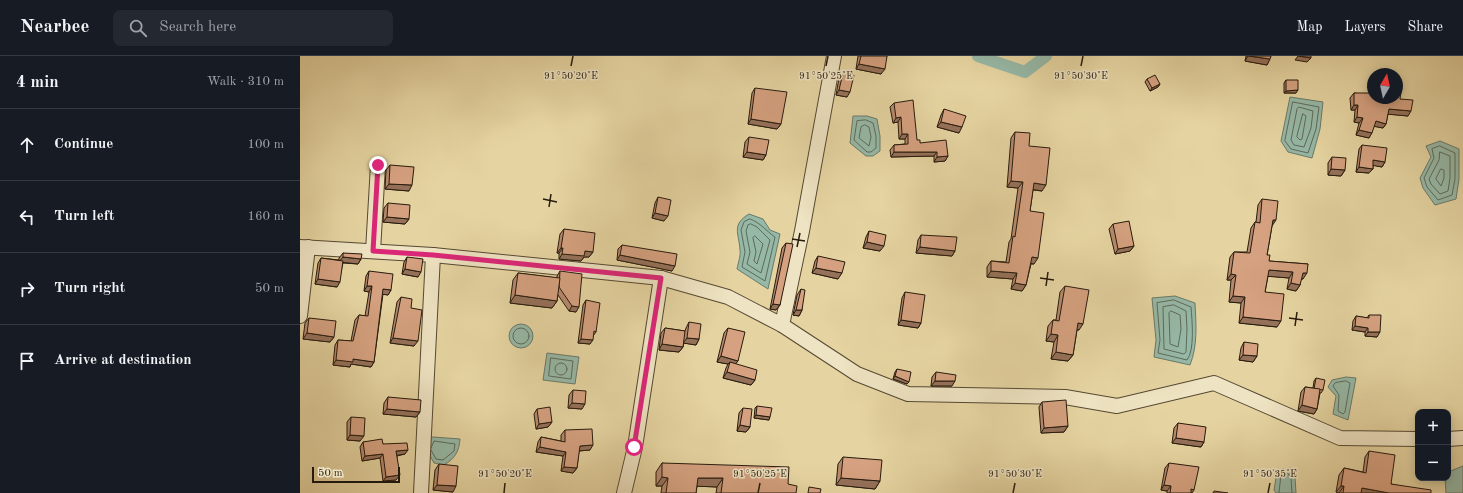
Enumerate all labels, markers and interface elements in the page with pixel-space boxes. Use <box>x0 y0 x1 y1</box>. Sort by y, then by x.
search box <box>113 10 393 46</box>
icon: search <box>127 17 149 39</box>
text: Nearbee <box>20 18 89 37</box>
text: Search here <box>159 20 236 35</box>
text: Map <box>1297 20 1323 34</box>
text: Layers <box>1345 20 1386 34</box>
text: Share <box>1408 20 1443 34</box>
north arrow <box>1367 68 1403 104</box>
text: 91°50'20"E <box>544 71 598 81</box>
text: 91°50'25"E <box>799 71 853 81</box>
text: 91°50'30"E <box>1054 71 1108 81</box>
text: 4 min <box>16 74 59 91</box>
text: Walk · 310 m <box>207 75 284 88</box>
icon: ahead <box>16 134 38 156</box>
text: Continue <box>54 137 113 152</box>
text: 100 m <box>247 138 284 151</box>
route end <box>369 156 387 174</box>
icon: left <box>16 206 38 228</box>
text: Turn left <box>54 209 114 224</box>
text: 160 m <box>247 210 284 223</box>
icon: right <box>16 278 38 300</box>
text: Turn right <box>54 281 125 296</box>
text: 50 m <box>255 282 284 295</box>
icon: arrive <box>16 350 38 372</box>
text: Arrive at destination <box>54 353 192 368</box>
map controls <box>1415 409 1451 481</box>
button: + <box>1415 409 1451 445</box>
route start <box>625 438 643 456</box>
button: − <box>1415 445 1451 481</box>
scale bar <box>312 465 400 484</box>
text: 50 m <box>318 468 343 479</box>
text: 91°50'20"E <box>478 469 532 479</box>
text: 91°50'25"E <box>733 469 787 479</box>
text: 91°50'30"E <box>988 469 1042 479</box>
text: 91°50'35"E <box>1243 469 1297 479</box>

